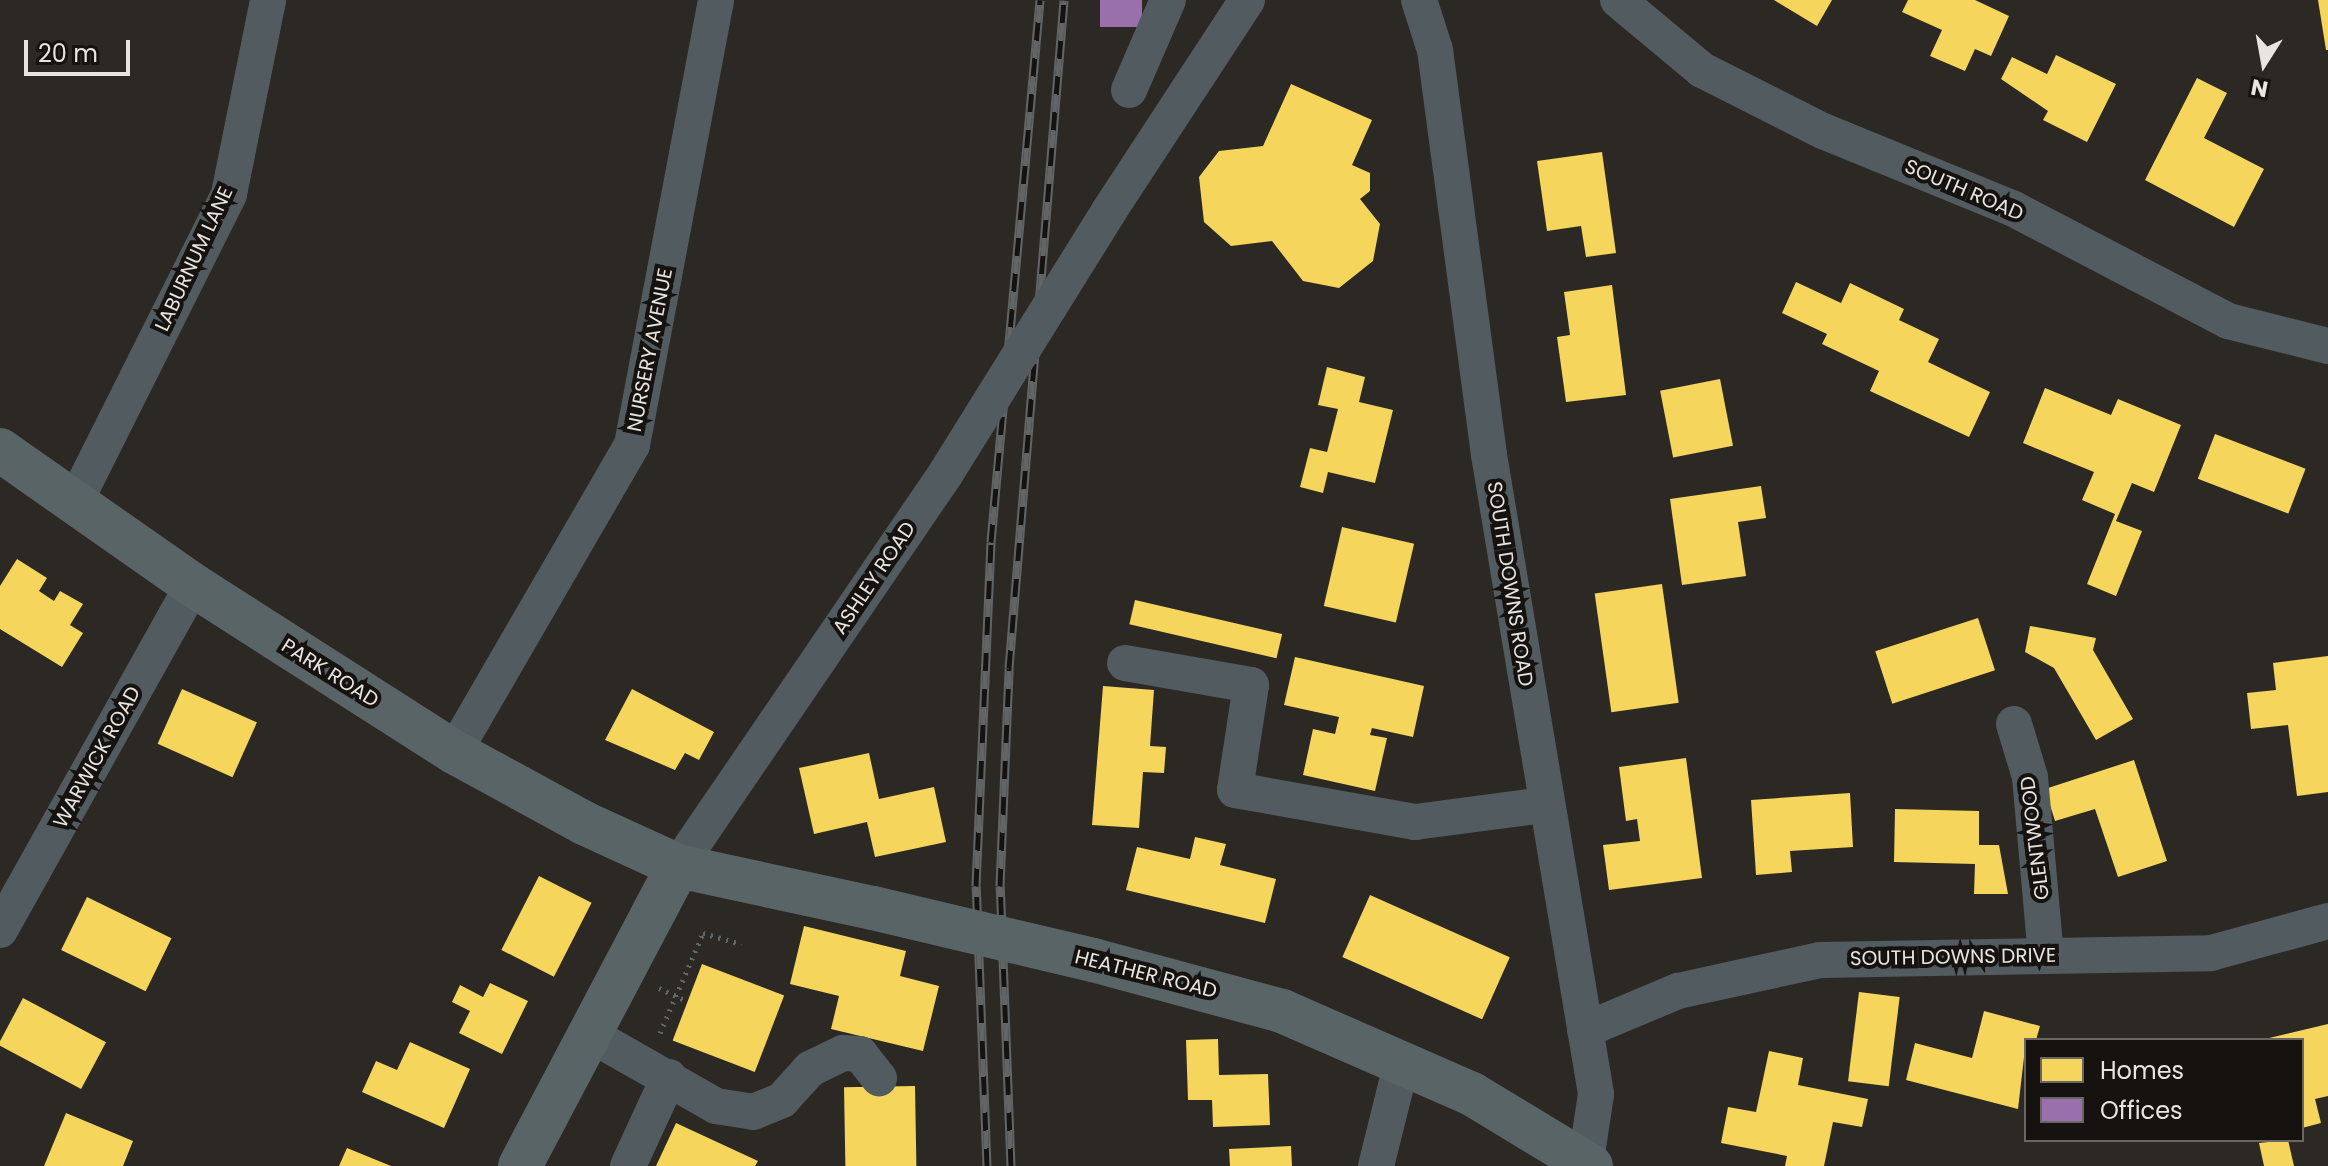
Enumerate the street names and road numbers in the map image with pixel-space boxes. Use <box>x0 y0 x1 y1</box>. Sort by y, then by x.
street label: SOUTH ROAD <box>1901 154 2027 226</box>
street label: LABURNUM LANE <box>150 183 238 335</box>
street label: NURSERY AVENUE <box>622 266 678 434</box>
street label: SOUTH DOWNS ROAD <box>1482 480 1538 688</box>
street label: ASHLEY ROAD <box>828 517 920 639</box>
street label: PARK ROAD <box>277 634 383 712</box>
street label: WARWICK ROAD <box>48 682 146 832</box>
street label: GLENTWOOD <box>2016 775 2054 901</box>
street label: SOUTH DOWNS DRIVE <box>1850 943 2056 971</box>
street label: HEATHER ROAD <box>1073 945 1219 1003</box>

